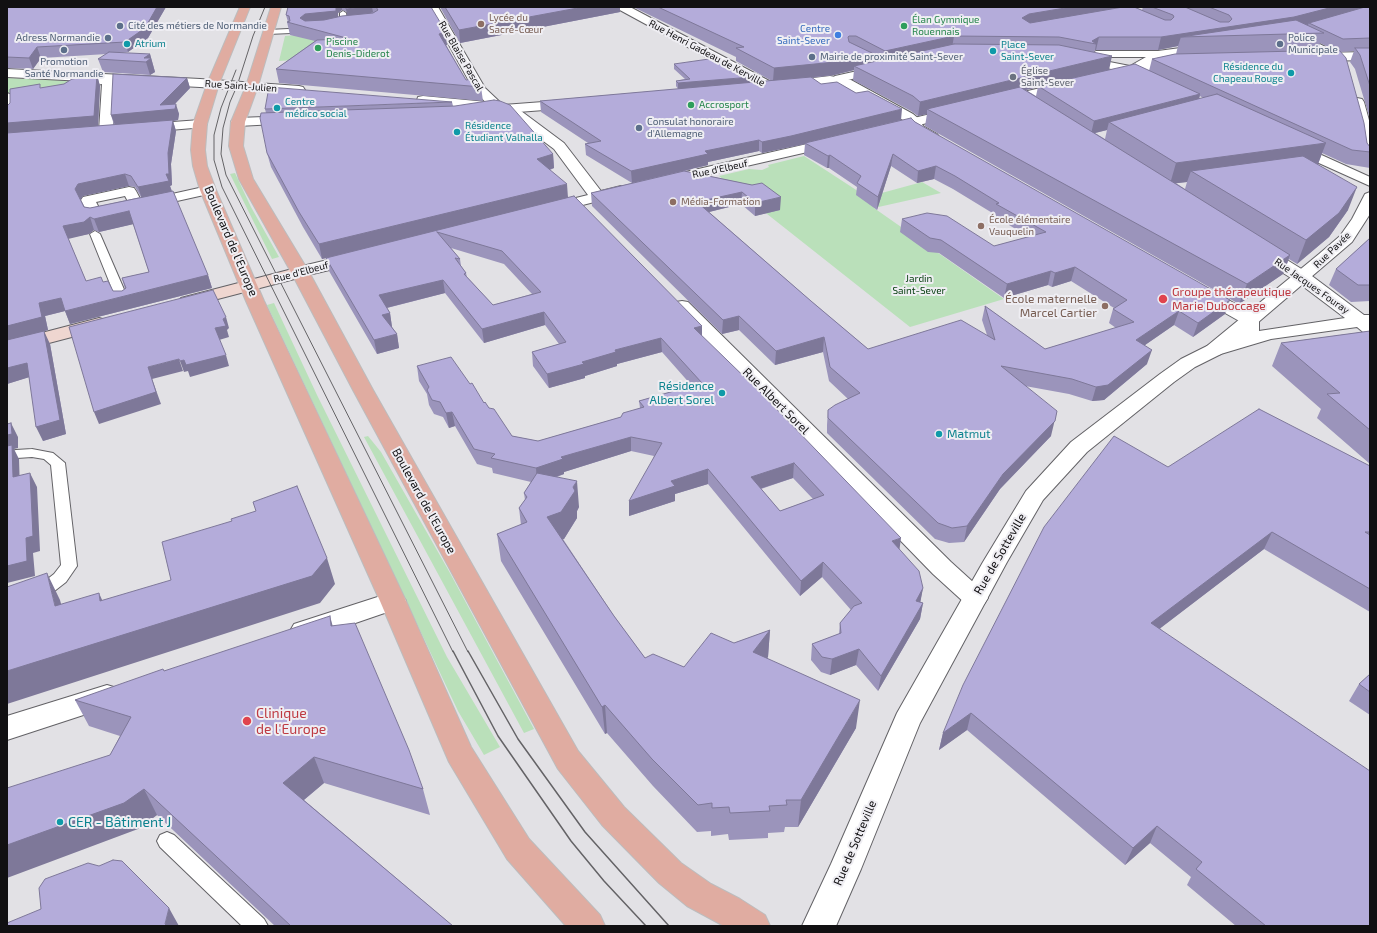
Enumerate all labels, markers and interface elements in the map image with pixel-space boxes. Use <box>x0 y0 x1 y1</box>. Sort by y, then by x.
place label: Lycée du Sacré-Cœur <box>489 12 543 36</box>
place label: Élan Gymnique Rouennais <box>912 14 979 38</box>
street label: Rue Henri Gadeau de Kerville <box>647 17 767 89</box>
street label: Rue Blaise Pascal <box>436 19 486 93</box>
marker: Lycée du Sacré-Cœur <box>476 19 486 29</box>
place label: Cité des métiers de Normandie <box>128 20 267 32</box>
marker: Cité des métiers de Normandie <box>115 21 125 31</box>
marker: Élan Gymnique Rouennais <box>899 21 909 31</box>
place label: Centre Saint-Sever <box>777 23 830 46</box>
marker: Centre Saint-Sever <box>833 30 843 40</box>
place label: Adress Normandie <box>16 32 100 44</box>
place label: Police Municipale <box>1288 32 1338 56</box>
marker: Adress Normandie <box>103 33 113 43</box>
place label: Piscine Denis-Diderot <box>326 36 389 60</box>
place label: Atrium <box>135 38 166 50</box>
marker: Atrium <box>122 39 132 49</box>
place label: Place Saint-Sever <box>1001 39 1054 62</box>
marker: Police Municipale <box>1275 39 1285 49</box>
marker: Piscine Denis-Diderot <box>313 43 323 53</box>
marker: Promotion Santé Normandie <box>59 45 69 55</box>
marker: Place Saint-Sever <box>988 46 998 56</box>
place label: Mairie de proximité Saint-Sever <box>820 51 963 63</box>
marker: Mairie de proximité Saint-Sever <box>807 52 817 62</box>
place label: Promotion Santé Normandie <box>25 56 103 80</box>
place label: Résidence du Chapeau Rouge <box>1213 61 1283 84</box>
place label: Église Saint-Sever <box>1021 65 1074 88</box>
marker: Résidence du Chapeau Rouge <box>1286 68 1296 78</box>
marker: Église Saint-Sever <box>1008 72 1018 82</box>
street label: Rue Saint-Julien <box>204 77 278 95</box>
place label: Centre médico social <box>285 96 347 120</box>
place label: Accrosport <box>699 99 749 111</box>
marker: Accrosport <box>686 100 696 110</box>
marker: Centre médico social <box>272 103 282 113</box>
place label: Consulat honoraire d'Allemagne <box>647 116 734 140</box>
place label: Résidence Étudiant Valhalla <box>465 120 543 144</box>
marker: Consulat honoraire d'Allemagne <box>634 123 644 133</box>
marker: Résidence Étudiant Valhalla <box>452 127 462 137</box>
street label: Rue d'Elbeuf <box>691 157 749 181</box>
street label: Boulevard de l'Europe <box>201 184 261 298</box>
place label: Média-Formation <box>681 196 760 208</box>
marker: Média-Formation <box>668 197 678 207</box>
place label: École élémentaire Vauquelin <box>989 214 1070 238</box>
marker: École élémentaire Vauquelin <box>976 221 986 231</box>
street label: Rue Pavée <box>1311 229 1353 271</box>
street label: Rue Jacques Fouray <box>1272 256 1352 316</box>
street label: Rue d'Elbeuf <box>272 259 330 285</box>
park label: Jardin Saint-Sever <box>892 273 946 296</box>
place label: Groupe thérapeutique Marie Duboccage <box>1172 285 1291 313</box>
place label: École maternelle Marcel Cartier <box>1005 292 1097 320</box>
marker: Groupe thérapeutique Marie Duboccage <box>1157 293 1169 305</box>
marker: École maternelle Marcel Cartier <box>1100 301 1110 311</box>
street label: Rue Albert Sorel <box>740 365 812 437</box>
place label: Résidence Albert Sorel <box>649 379 714 407</box>
marker: Résidence Albert Sorel <box>717 388 727 398</box>
place label: Matmut <box>947 427 991 441</box>
marker: Matmut <box>934 429 944 439</box>
street label: Boulevard de l'Europe <box>389 446 459 556</box>
street label: Rue de Sotteville <box>971 511 1029 597</box>
place label: Clinique de l'Europe <box>256 705 326 738</box>
marker: Clinique de l'Europe <box>241 715 253 727</box>
street label: Rue de Sotteville <box>831 798 879 888</box>
place label: CER - Bâtiment J <box>68 814 171 830</box>
marker: CER - Bâtiment J <box>55 817 65 827</box>

